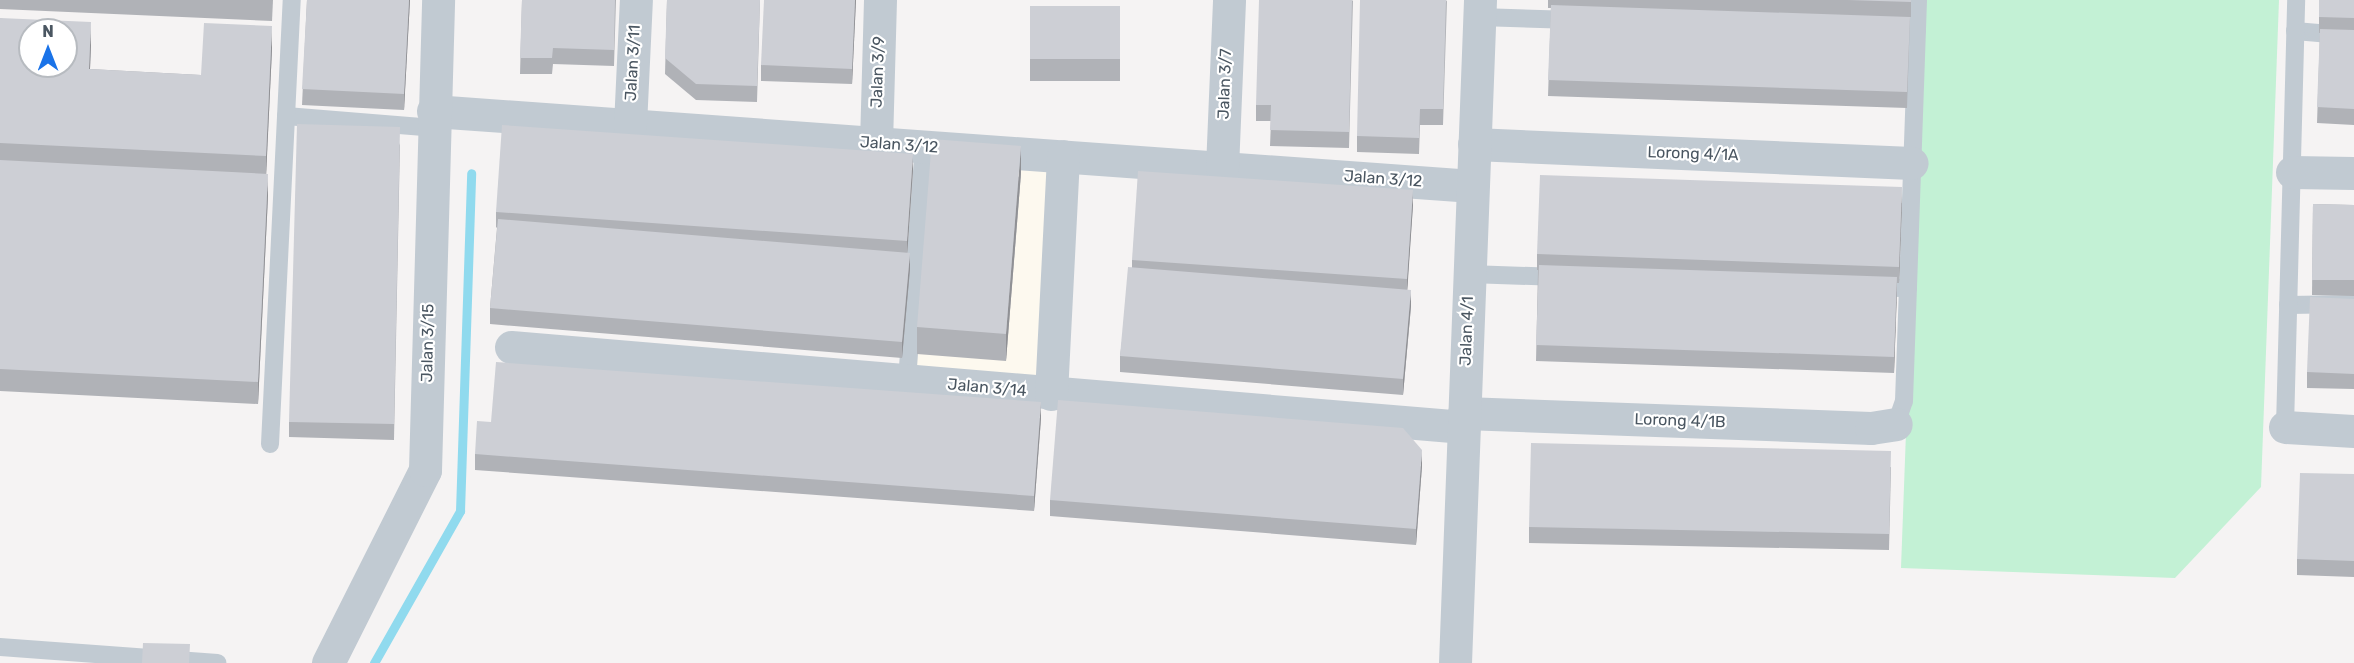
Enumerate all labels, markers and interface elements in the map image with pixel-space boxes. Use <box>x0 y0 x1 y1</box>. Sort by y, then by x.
north arrow <box>18 18 78 78</box>
text: N <box>42 22 54 41</box>
street label: Jalan 3/11 <box>621 24 645 102</box>
street label: Jalan 3/9 <box>867 36 889 108</box>
street label: Jalan 3/7 <box>1214 48 1236 120</box>
street label: Jalan 3/12 <box>859 133 939 157</box>
street label: Lorong 4/1A <box>1647 143 1739 165</box>
street label: Jalan 3/12 <box>1343 167 1423 191</box>
street label: Jalan 4/1 <box>1456 296 1478 366</box>
street label: Jalan 3/15 <box>418 303 438 383</box>
street label: Jalan 3/14 <box>947 375 1027 401</box>
street label: Lorong 4/1B <box>1634 410 1726 432</box>

